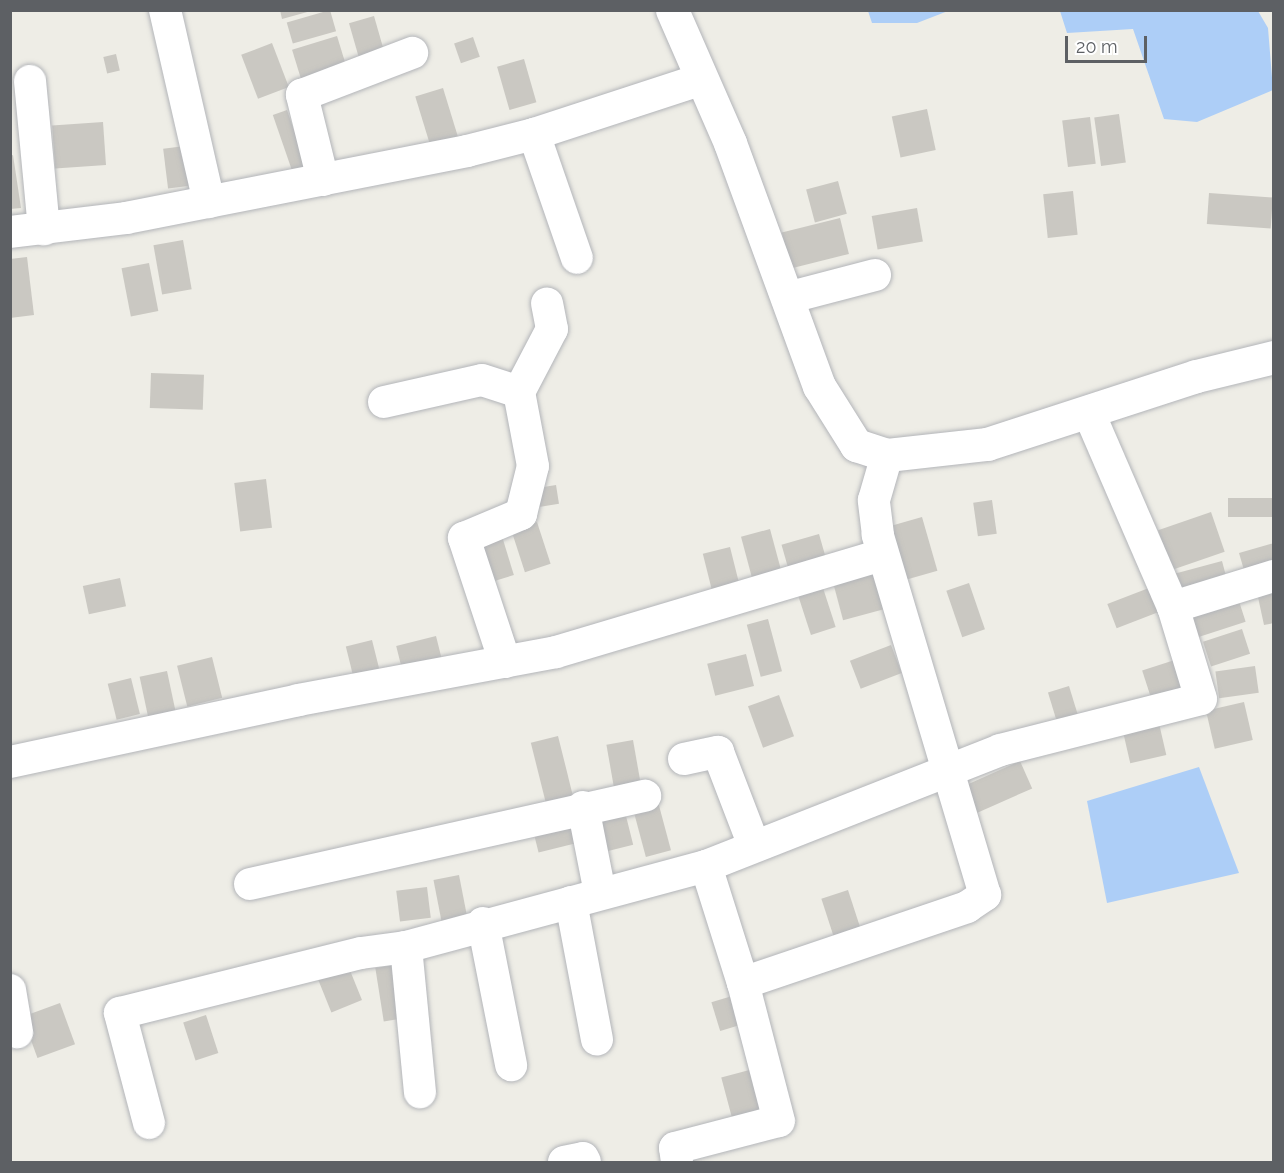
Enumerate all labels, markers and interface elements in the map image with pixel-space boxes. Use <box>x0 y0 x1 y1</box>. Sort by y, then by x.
scale bar <box>1068 24 1150 62</box>
text: 20 m <box>1076 36 1118 57</box>

